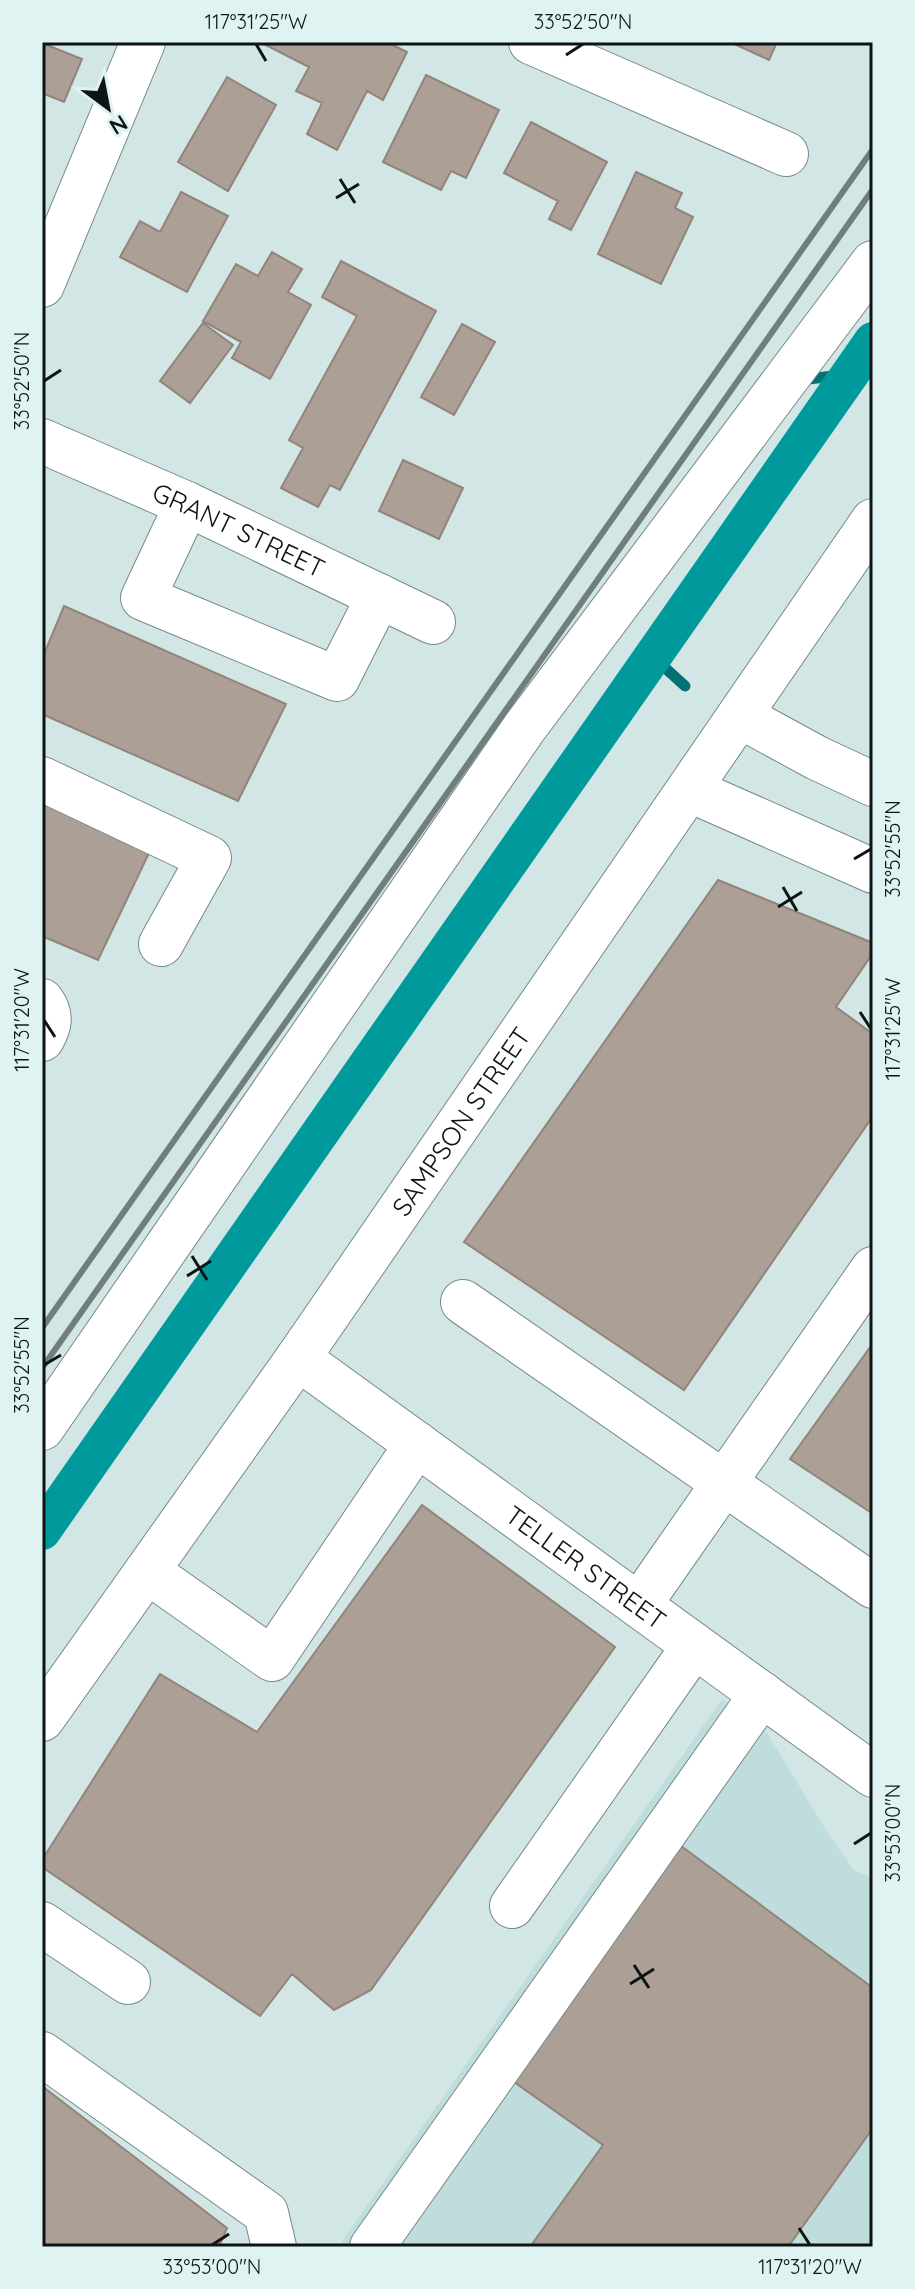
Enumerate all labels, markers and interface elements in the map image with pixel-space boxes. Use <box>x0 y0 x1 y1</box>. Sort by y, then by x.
text: 117°31'25"W <box>205 9 307 34</box>
text: 33°52'50"N <box>534 9 632 34</box>
north arrow <box>68 68 148 148</box>
text: N <box>104 109 133 141</box>
text: 33°52'50"N <box>9 332 34 430</box>
street label: GRANT STREET <box>148 475 331 584</box>
text: 33°52'55"N <box>880 800 905 898</box>
text: 117°31'20"W <box>9 968 34 1072</box>
text: 117°31'25"W <box>880 978 905 1080</box>
street label: SAMPSON STREET <box>384 1020 537 1222</box>
text: 33°52'55"N <box>9 1316 34 1414</box>
street label: TELLER STREET <box>499 1498 673 1636</box>
text: 33°53'00"N <box>880 1784 905 1882</box>
text: 33°53'00"N <box>163 2254 261 2279</box>
text: 117°31'20"W <box>758 2254 862 2279</box>

